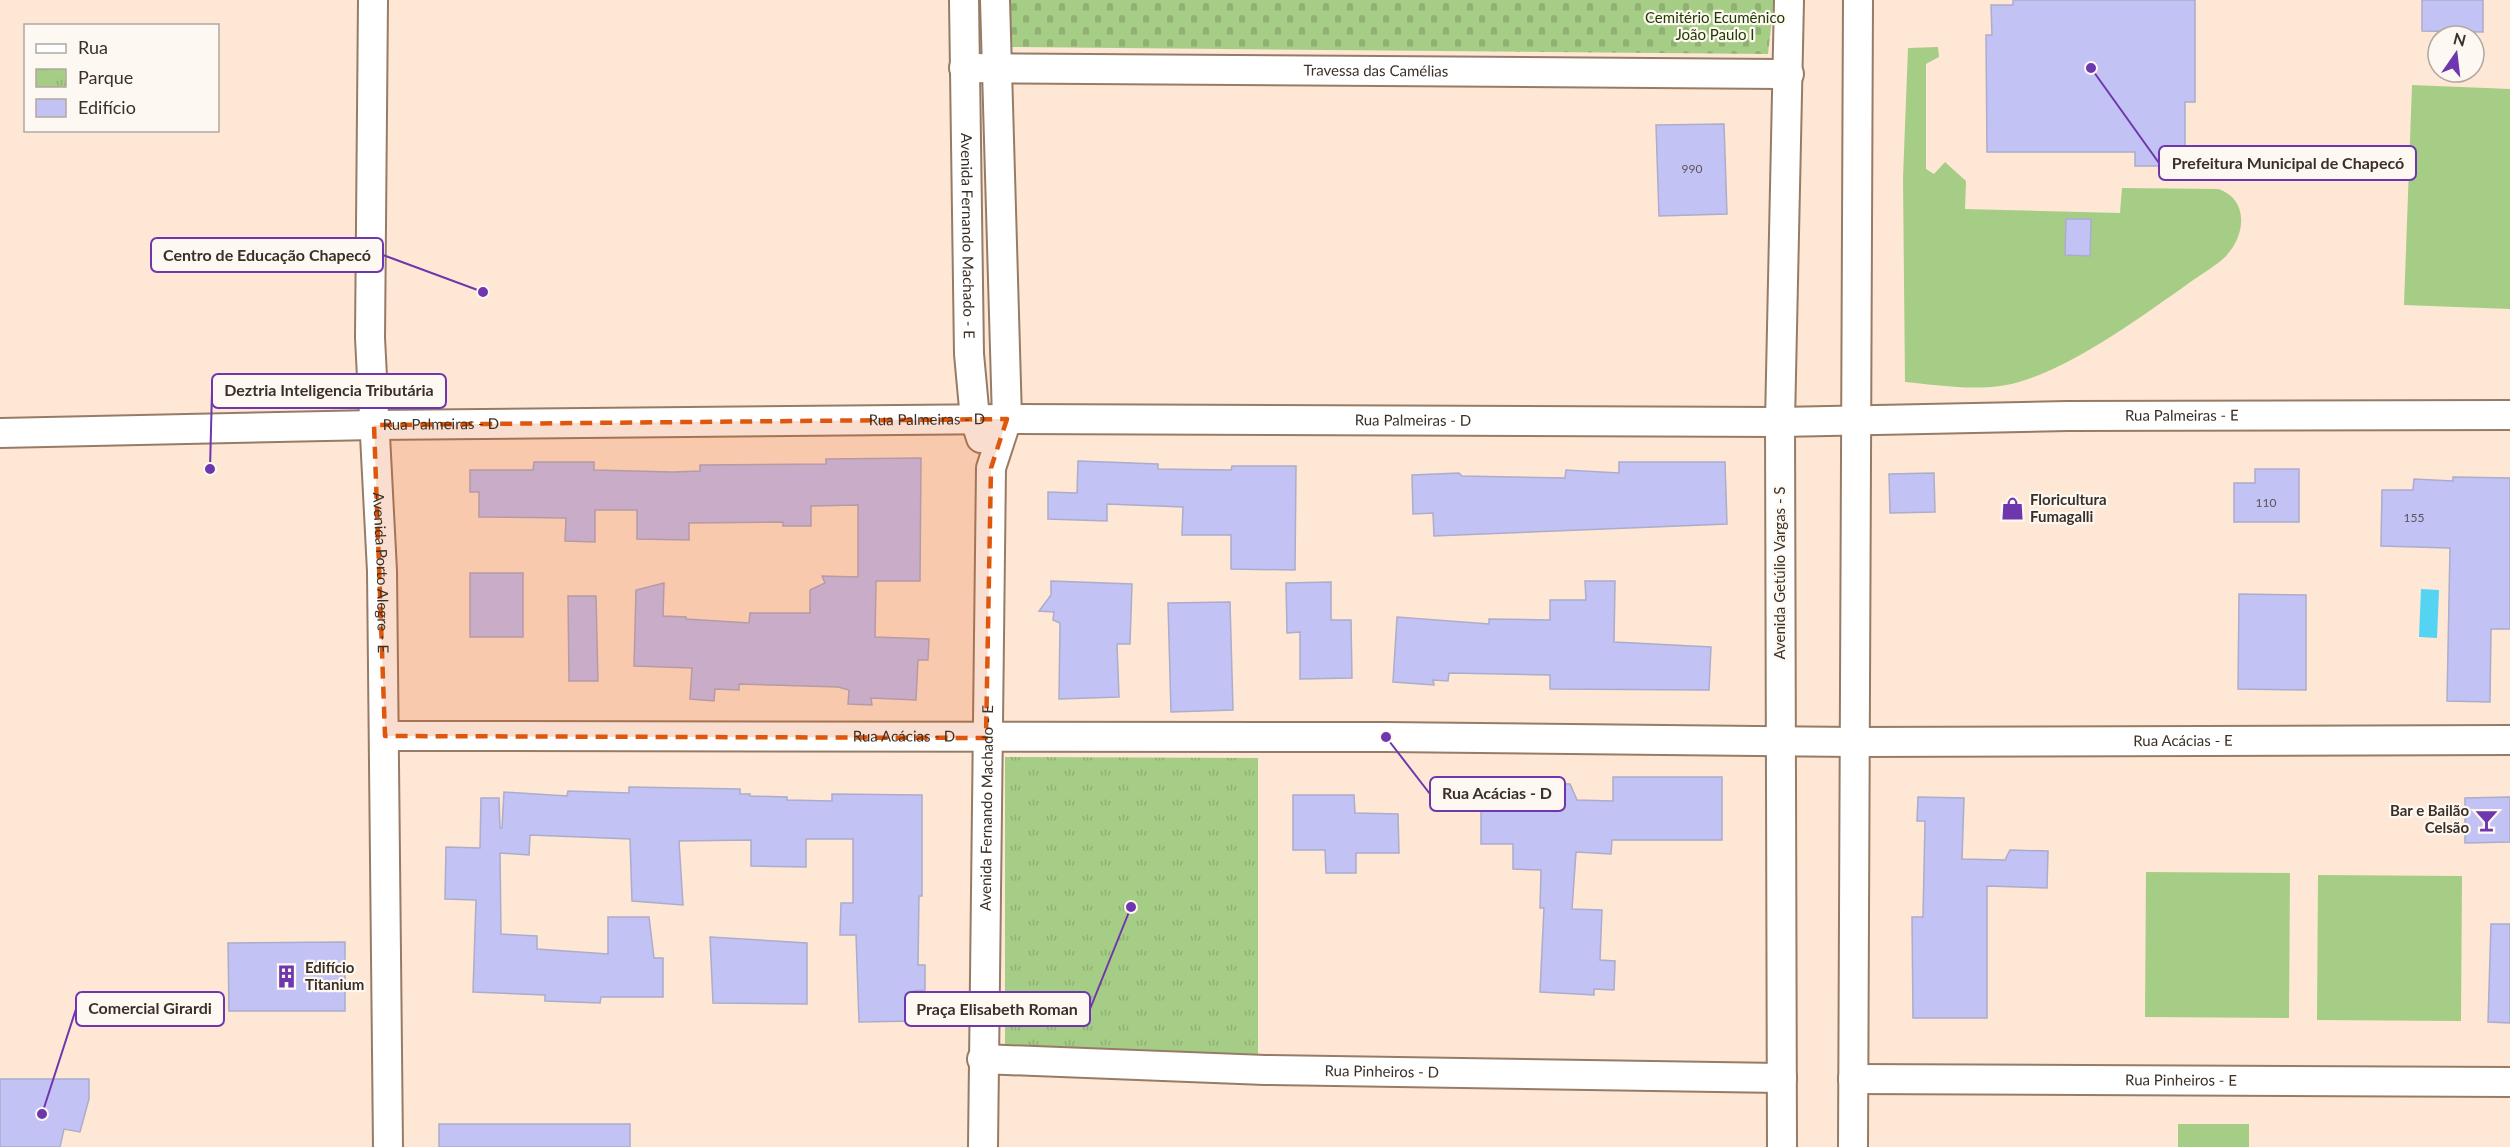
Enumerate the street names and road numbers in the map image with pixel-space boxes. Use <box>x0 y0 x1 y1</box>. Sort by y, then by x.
street label: Travessa das Camélias <box>1304 60 1448 80</box>
street label: Avenida Fernando Machado - E <box>958 133 979 339</box>
street label: Rua Palmeiras - E <box>2125 406 2239 424</box>
street label: Rua Palmeiras - D <box>869 409 985 428</box>
street label: Rua Palmeiras - D <box>1355 410 1471 429</box>
street label: Rua Palmeiras - D <box>383 414 499 433</box>
street label: Avenida Getúlio Vargas - S <box>1770 486 1788 660</box>
street label: Avenida Porto Alegre - E <box>370 492 393 653</box>
street label: Avenida Fernando Machado - E <box>976 705 996 911</box>
street label: Rua Acácias - D <box>853 726 955 745</box>
street label: Rua Acácias - E <box>2133 731 2233 749</box>
street label: Rua Pinheiros - D <box>1324 1061 1439 1081</box>
street label: Rua Pinheiros - E <box>2125 1070 2237 1089</box>

